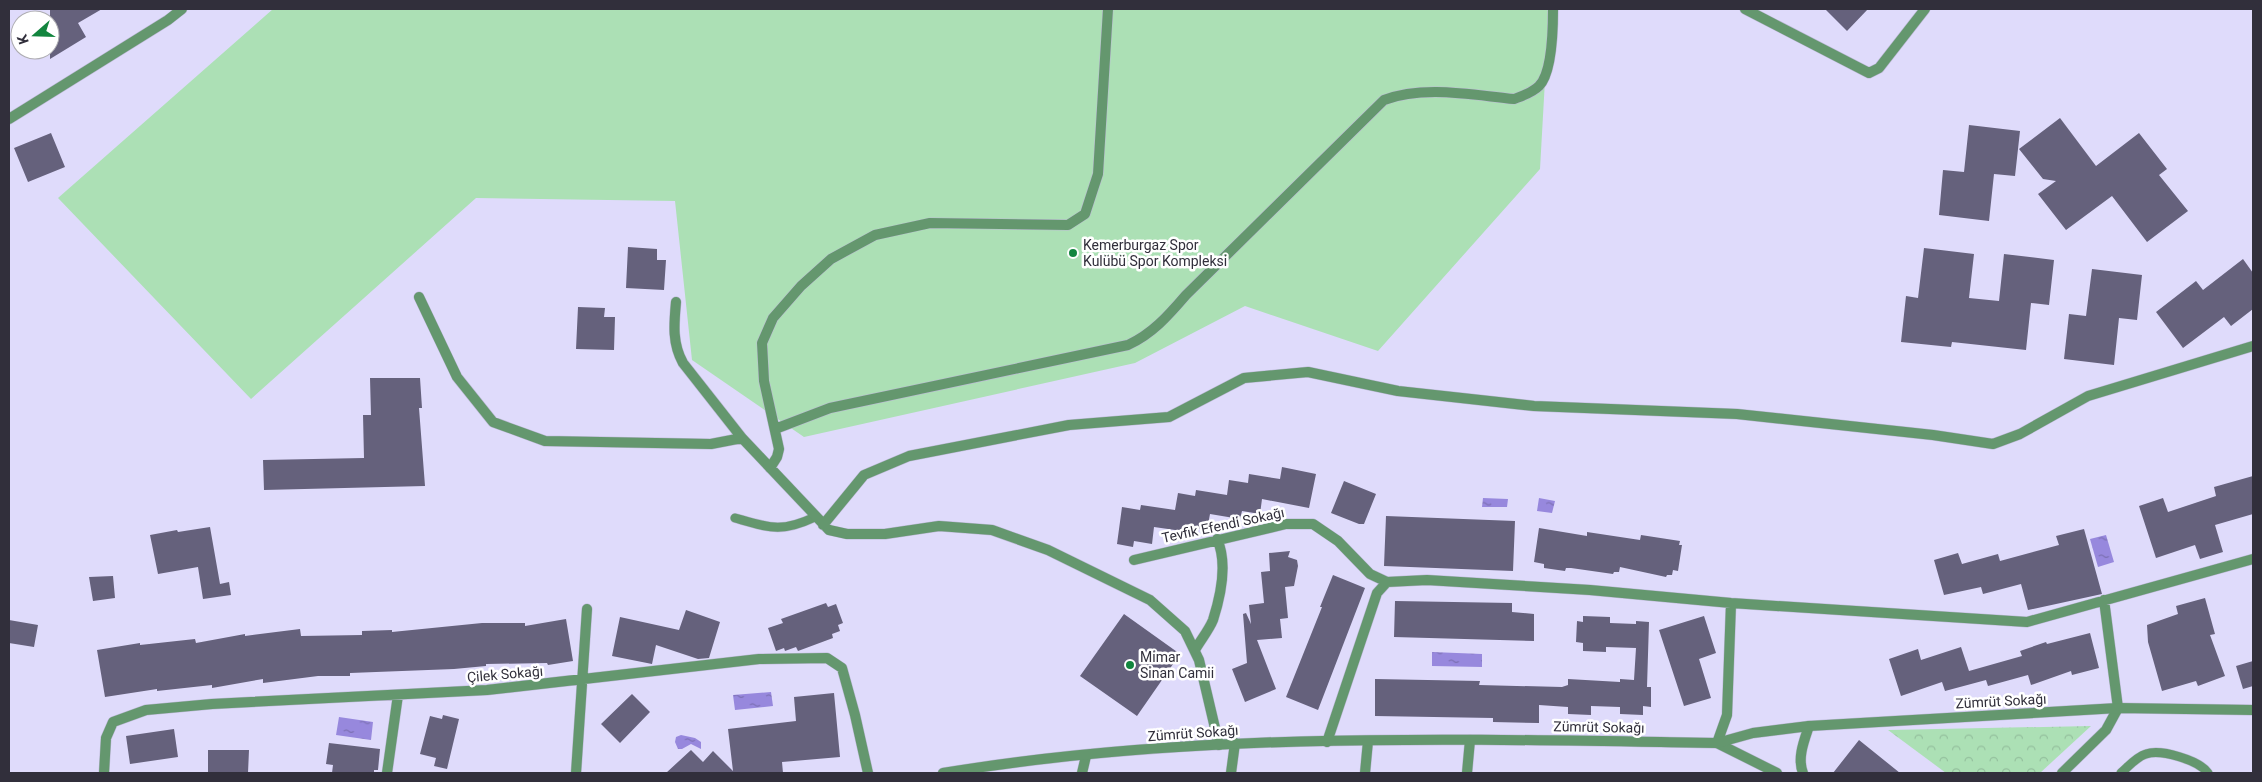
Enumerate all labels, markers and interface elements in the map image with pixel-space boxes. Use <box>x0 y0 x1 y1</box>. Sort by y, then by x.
north arrow <box>10 10 60 60</box>
text: K <box>14 32 32 46</box>
place label: Kemerburgaz Spor Kulübü Spor Kompleksi <box>1083 237 1227 269</box>
marker: Kemerburgaz Spor Kulübü Spor Kompleksi <box>1067 247 1079 259</box>
street label: Tevfik Efendi Sokağı <box>1160 504 1286 546</box>
place label: Mimar Sinan Camii <box>1140 649 1214 681</box>
marker: Mimar Sinan Camii <box>1124 659 1136 671</box>
street label: Çilek Sokağı <box>466 663 544 685</box>
street label: Zümrüt Sokağı <box>1955 691 2047 711</box>
street label: Zümrüt Sokağı <box>1553 718 1645 736</box>
street label: Zümrüt Sokağı <box>1147 722 1239 744</box>

